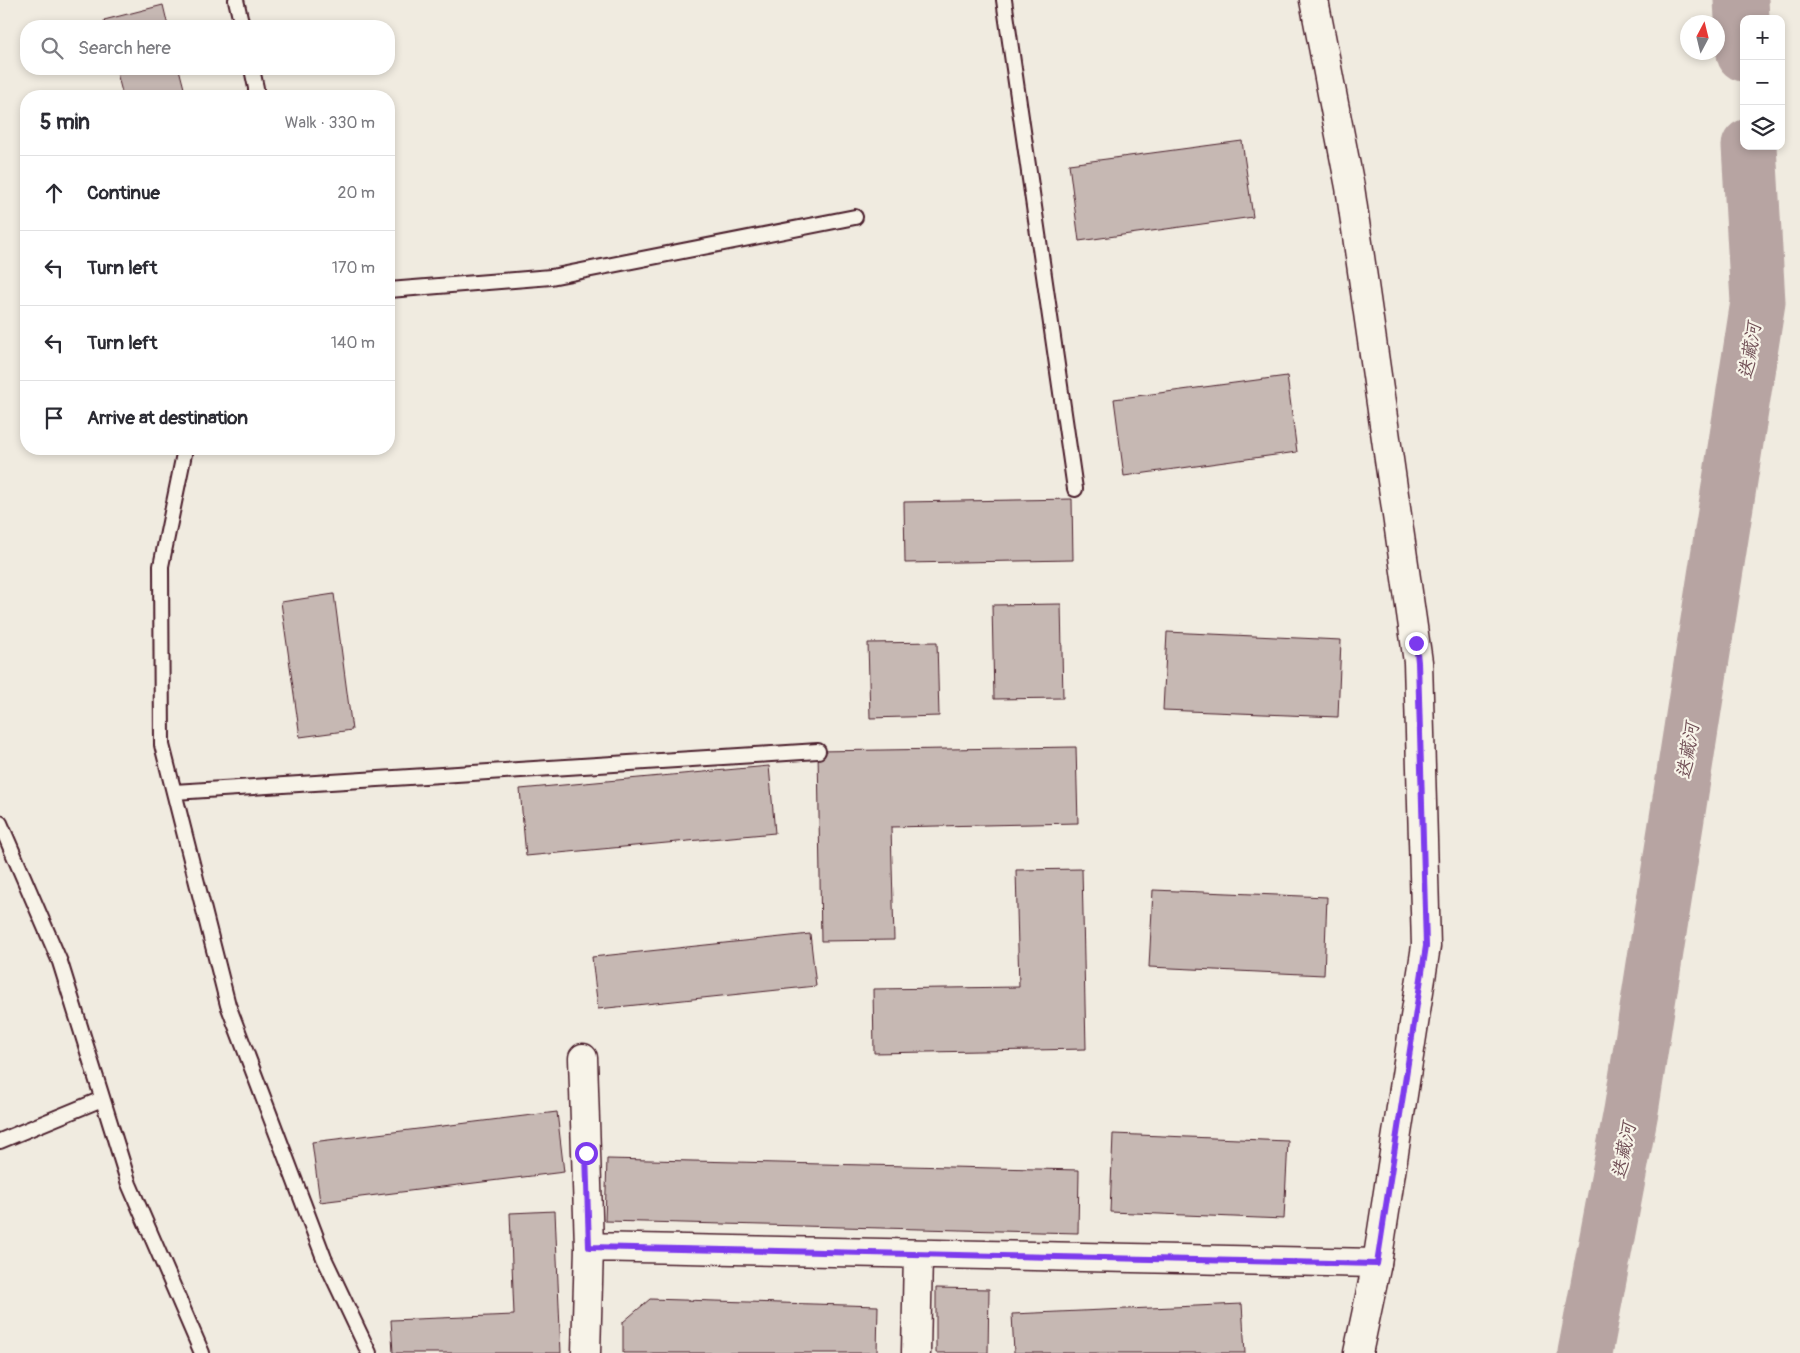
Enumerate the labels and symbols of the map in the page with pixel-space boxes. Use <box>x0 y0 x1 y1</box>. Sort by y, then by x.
north arrow <box>1680 15 1725 60</box>
water label: 迭藏河 <box>1734 318 1767 381</box>
route end <box>1405 632 1428 655</box>
water label: 迭藏河 <box>1672 718 1705 781</box>
water label: 迭藏河 <box>1607 1118 1642 1181</box>
route start <box>575 1142 598 1165</box>

